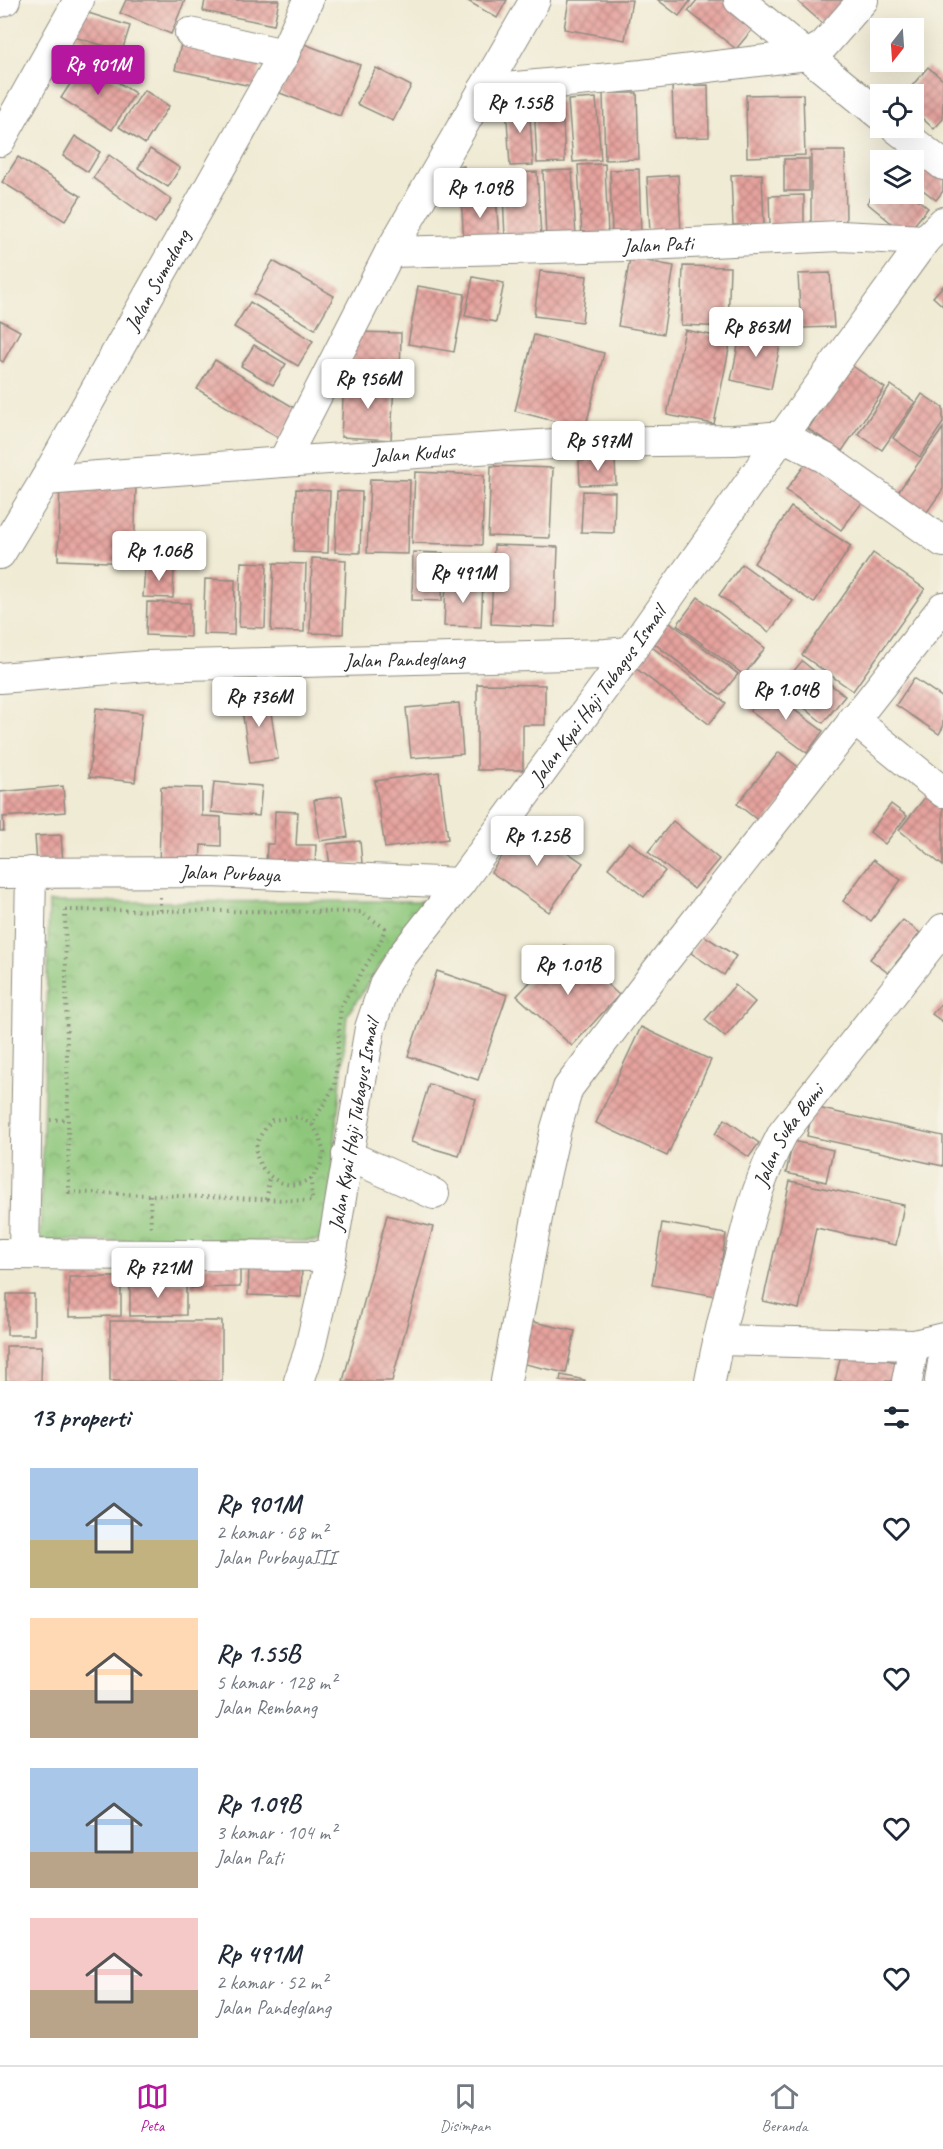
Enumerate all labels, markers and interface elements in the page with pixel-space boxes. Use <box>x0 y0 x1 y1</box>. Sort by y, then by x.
north arrow <box>870 18 924 72</box>
map controls <box>870 18 924 204</box>
pin: Rp 901M <box>43 45 153 96</box>
text: Rp 901M <box>65 52 131 77</box>
pin: Rp 1.55B <box>458 83 582 134</box>
button: locate <box>870 84 924 138</box>
text: Rp 1.55B <box>488 90 552 115</box>
button: layers <box>870 150 924 204</box>
pin: Rp 1.09B <box>418 168 542 219</box>
text: Rp 1.09B <box>448 175 512 200</box>
street label: Jalan Sumedang <box>118 223 197 336</box>
street label: Jalan Pati <box>621 230 697 259</box>
pin: Rp 863M <box>701 307 811 358</box>
text: Rp 863M <box>723 314 789 339</box>
pin: Rp 956M <box>313 359 423 410</box>
text: Rp 956M <box>335 366 401 391</box>
pin: Rp 597M <box>543 421 653 472</box>
text: Rp 597M <box>566 428 630 453</box>
street label: Jalan Kudus <box>370 438 457 469</box>
pin: Rp 1.06B <box>97 531 221 582</box>
text: Rp 1.06B <box>126 538 192 563</box>
pin: Rp 491M <box>408 553 518 604</box>
text: Rp 491M <box>430 560 496 585</box>
street label: Jalan Kyai Haji Tubagus Ismail <box>523 598 673 790</box>
street label: Jalan Pandeglang <box>343 645 466 674</box>
pin: Rp 1.04B <box>724 670 848 721</box>
pin: Rp 736M <box>204 677 314 728</box>
text: Rp 1.04B <box>753 677 819 702</box>
text: Rp 736M <box>226 684 292 709</box>
pin: Rp 1.25B <box>475 816 599 867</box>
text: Rp 1.25B <box>505 823 569 848</box>
street label: Jalan Purbaya <box>179 859 282 888</box>
pin: Rp 1.01B <box>506 945 630 996</box>
text: Rp 1.01B <box>535 952 601 977</box>
street label: Jalan Kyai Haji Tubagus Ismail <box>322 1012 386 1234</box>
street label: Jalan Suka Bumi <box>747 1076 831 1191</box>
pin: Rp 721M <box>103 1248 213 1299</box>
text: Rp 721M <box>125 1255 191 1280</box>
text: 13 properti <box>30 1401 130 1434</box>
icon: filters <box>880 1401 913 1434</box>
text: Rp 901M <box>216 1487 301 1520</box>
icon: home <box>78 1492 150 1564</box>
icon: heart <box>880 1512 913 1545</box>
text: 2 kamar · 68 m² <box>216 1520 327 1545</box>
text: Jalan PurbayaIII <box>216 1545 336 1570</box>
text: Rp 1.55B <box>216 1637 300 1670</box>
icon: home <box>78 1642 150 1714</box>
icon: heart <box>880 1662 913 1695</box>
text: 5 kamar · 128 m² <box>216 1670 336 1695</box>
text: Jalan Rembang <box>216 1695 317 1720</box>
text: Rp 1.09B <box>216 1787 300 1820</box>
icon: home <box>78 1792 150 1864</box>
icon: heart <box>880 1812 913 1845</box>
text: 3 kamar · 104 m² <box>216 1820 336 1845</box>
text: Jalan Pati <box>216 1845 283 1870</box>
text: Rp 491M <box>216 1937 301 1970</box>
icon: home <box>78 1942 150 2014</box>
icon: heart <box>880 1962 913 1995</box>
text: 2 kamar · 52 m² <box>216 1970 327 1995</box>
text: Jalan Pandeglang <box>216 1995 331 2020</box>
tab: Peta <box>136 2080 169 2136</box>
tab: Disimpan <box>440 2080 490 2136</box>
tab: Beranda <box>762 2080 807 2136</box>

